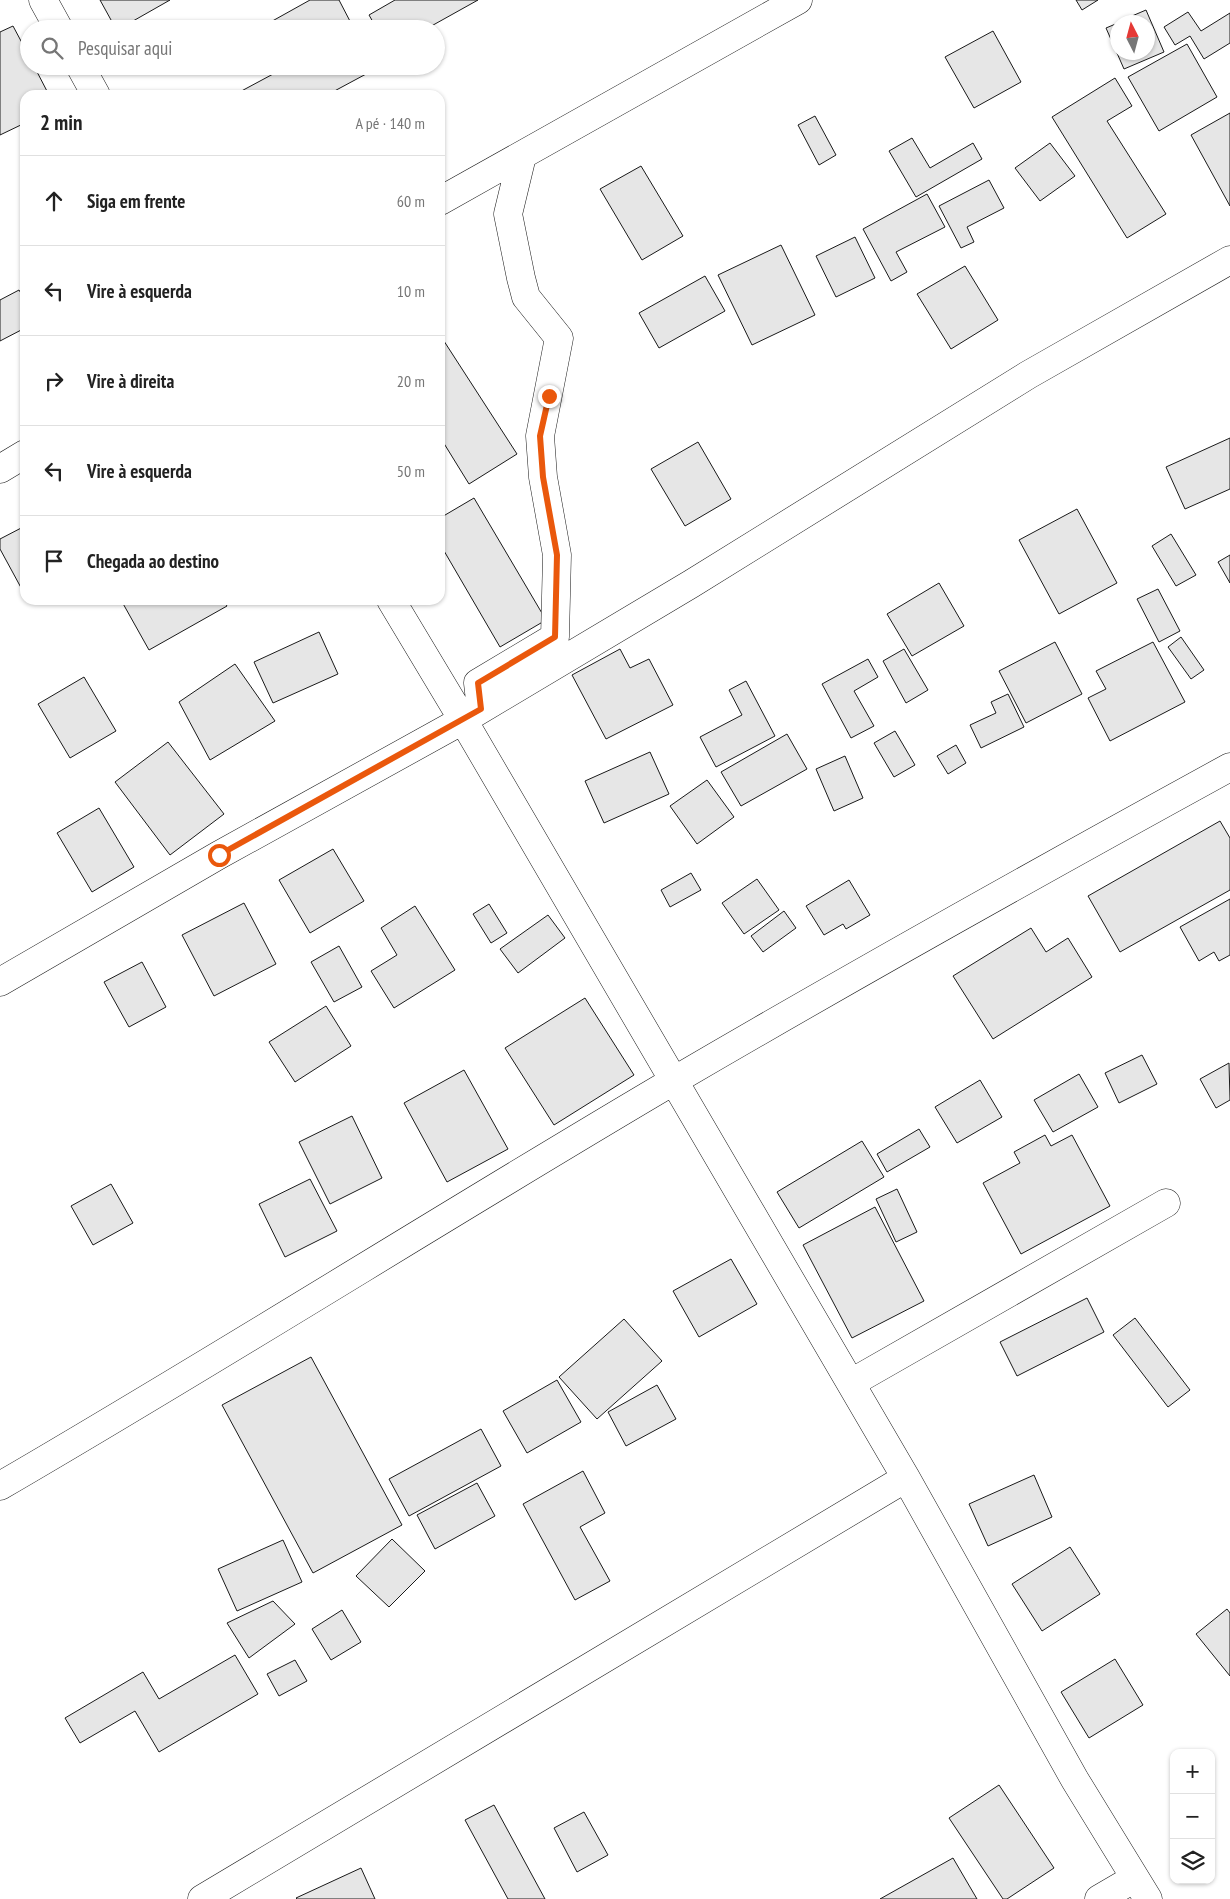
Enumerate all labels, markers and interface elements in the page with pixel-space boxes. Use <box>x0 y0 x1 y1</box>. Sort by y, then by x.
north arrow <box>1110 15 1155 60</box>
search box <box>20 20 445 75</box>
icon: search <box>38 34 66 62</box>
text: Pesquisar aqui <box>78 36 172 60</box>
text: 2 min <box>40 109 82 136</box>
text: A pé · 140 m <box>355 113 425 133</box>
icon: ahead <box>40 187 68 215</box>
text: Siga em frente <box>87 189 185 213</box>
text: 60 m <box>397 191 425 211</box>
icon: left <box>40 277 68 305</box>
text: Vire à esquerda <box>87 279 192 303</box>
text: 10 m <box>397 281 425 301</box>
icon: right <box>40 367 68 395</box>
text: Vire à direita <box>87 369 174 393</box>
text: 20 m <box>397 371 425 391</box>
route end <box>538 385 561 408</box>
icon: left <box>40 457 68 485</box>
text: Vire à esquerda <box>87 459 192 483</box>
text: 50 m <box>397 461 425 481</box>
icon: arrive <box>40 547 68 575</box>
text: Chegada ao destino <box>87 549 219 573</box>
route start <box>208 844 231 867</box>
map controls <box>1170 1749 1215 1884</box>
button: + <box>1170 1749 1215 1794</box>
button: − <box>1170 1794 1215 1839</box>
button: layers <box>1170 1839 1215 1884</box>

